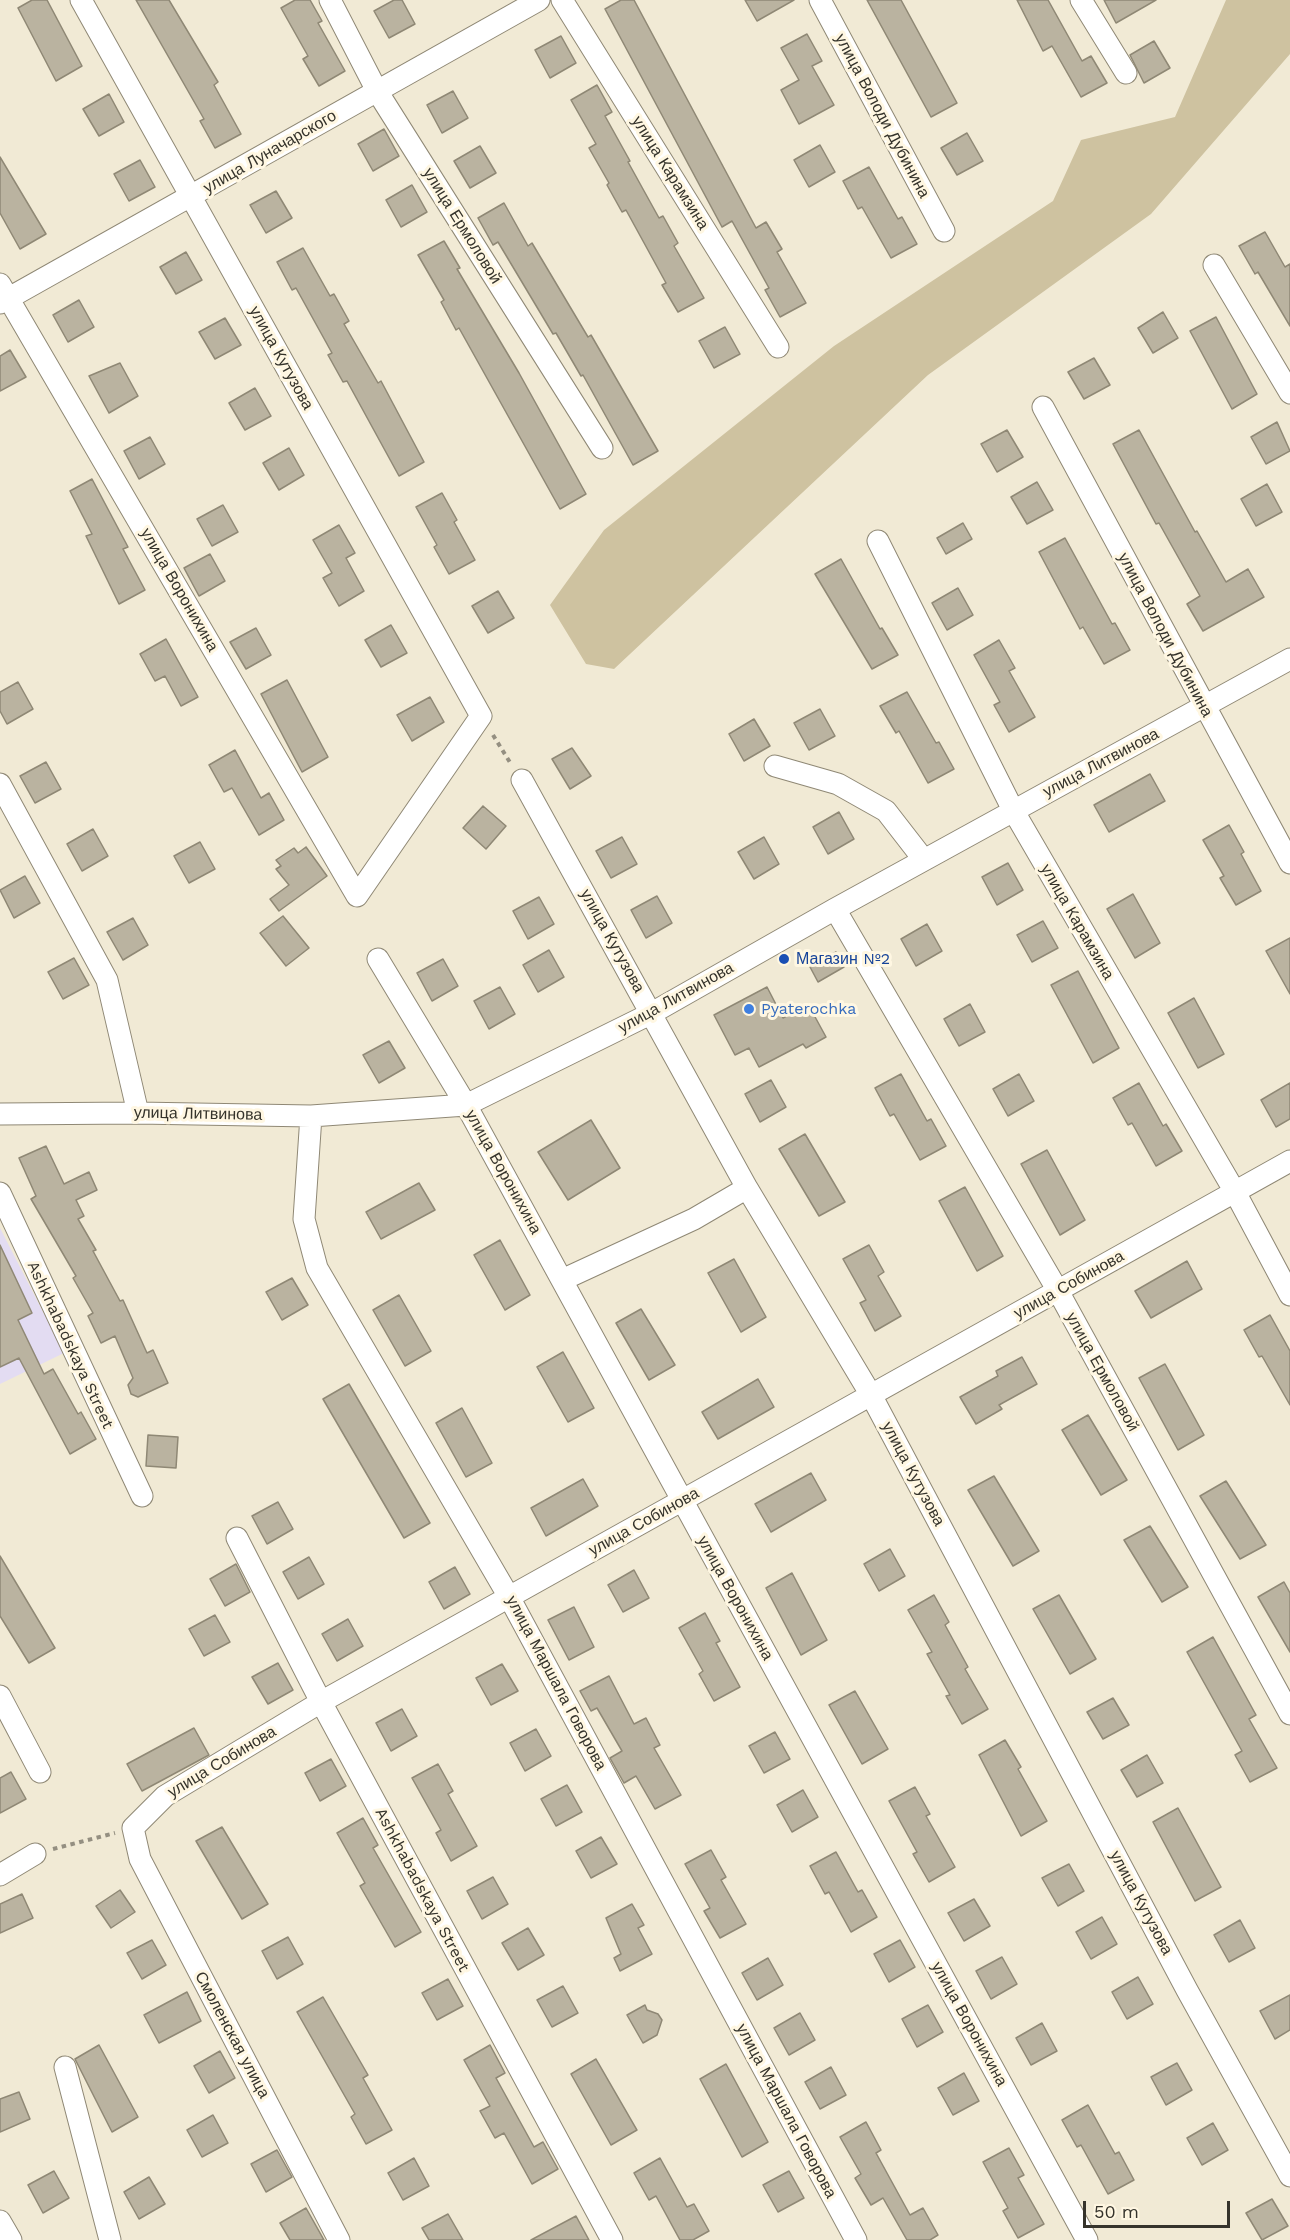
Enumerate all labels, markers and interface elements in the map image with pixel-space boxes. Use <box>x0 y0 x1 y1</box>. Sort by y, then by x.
street label: улица Володи Дубинина <box>830 31 934 201</box>
street label: улица Луначарского <box>200 106 340 198</box>
street label: улица Карамзина <box>627 113 713 233</box>
street label: улица Ермоловой <box>419 164 505 288</box>
street label: улица Кутузова <box>245 303 317 413</box>
street label: улица Воронихина <box>136 525 222 655</box>
street label: улица Володи Дубинина <box>1113 550 1217 720</box>
street label: улица Литвинова <box>1040 724 1162 802</box>
street label: улица Карамзина <box>1036 861 1118 983</box>
street label: улица Кутузова <box>576 886 648 996</box>
place label: Магазин №2 <box>796 949 890 969</box>
marker: Магазин №2 <box>777 952 791 966</box>
street label: улица Литвинова <box>615 958 737 1038</box>
place label: Pyaterochka <box>761 999 856 1019</box>
marker: Pyaterochka <box>742 1002 756 1016</box>
street label: улица Литвинова <box>134 1103 262 1125</box>
street label: улица Воронихина <box>461 1106 545 1238</box>
street label: улица Собинова <box>1011 1247 1127 1323</box>
street label: Ashkhabadskaya Street <box>23 1258 117 1432</box>
street label: улица Ермоловой <box>1061 1309 1143 1435</box>
street label: улица Кутузова <box>877 1418 949 1530</box>
street label: улица Собинова <box>586 1484 702 1560</box>
street label: улица Воронихина <box>693 1532 777 1664</box>
street label: улица Маршала Говорова <box>502 1592 610 1774</box>
street label: улица Собинова <box>164 1722 280 1802</box>
street label: Ashkhabadskaya Street <box>371 1805 473 1975</box>
street label: улица Кутузова <box>1105 1847 1177 1959</box>
street label: улица Воронихина <box>927 1958 1011 2090</box>
street label: Смоленская улица <box>191 1968 273 2102</box>
street label: улица Маршала Говорова <box>732 2020 840 2202</box>
scale bar <box>1086 2189 1233 2227</box>
text: 50 m <box>1094 2201 1139 2222</box>

